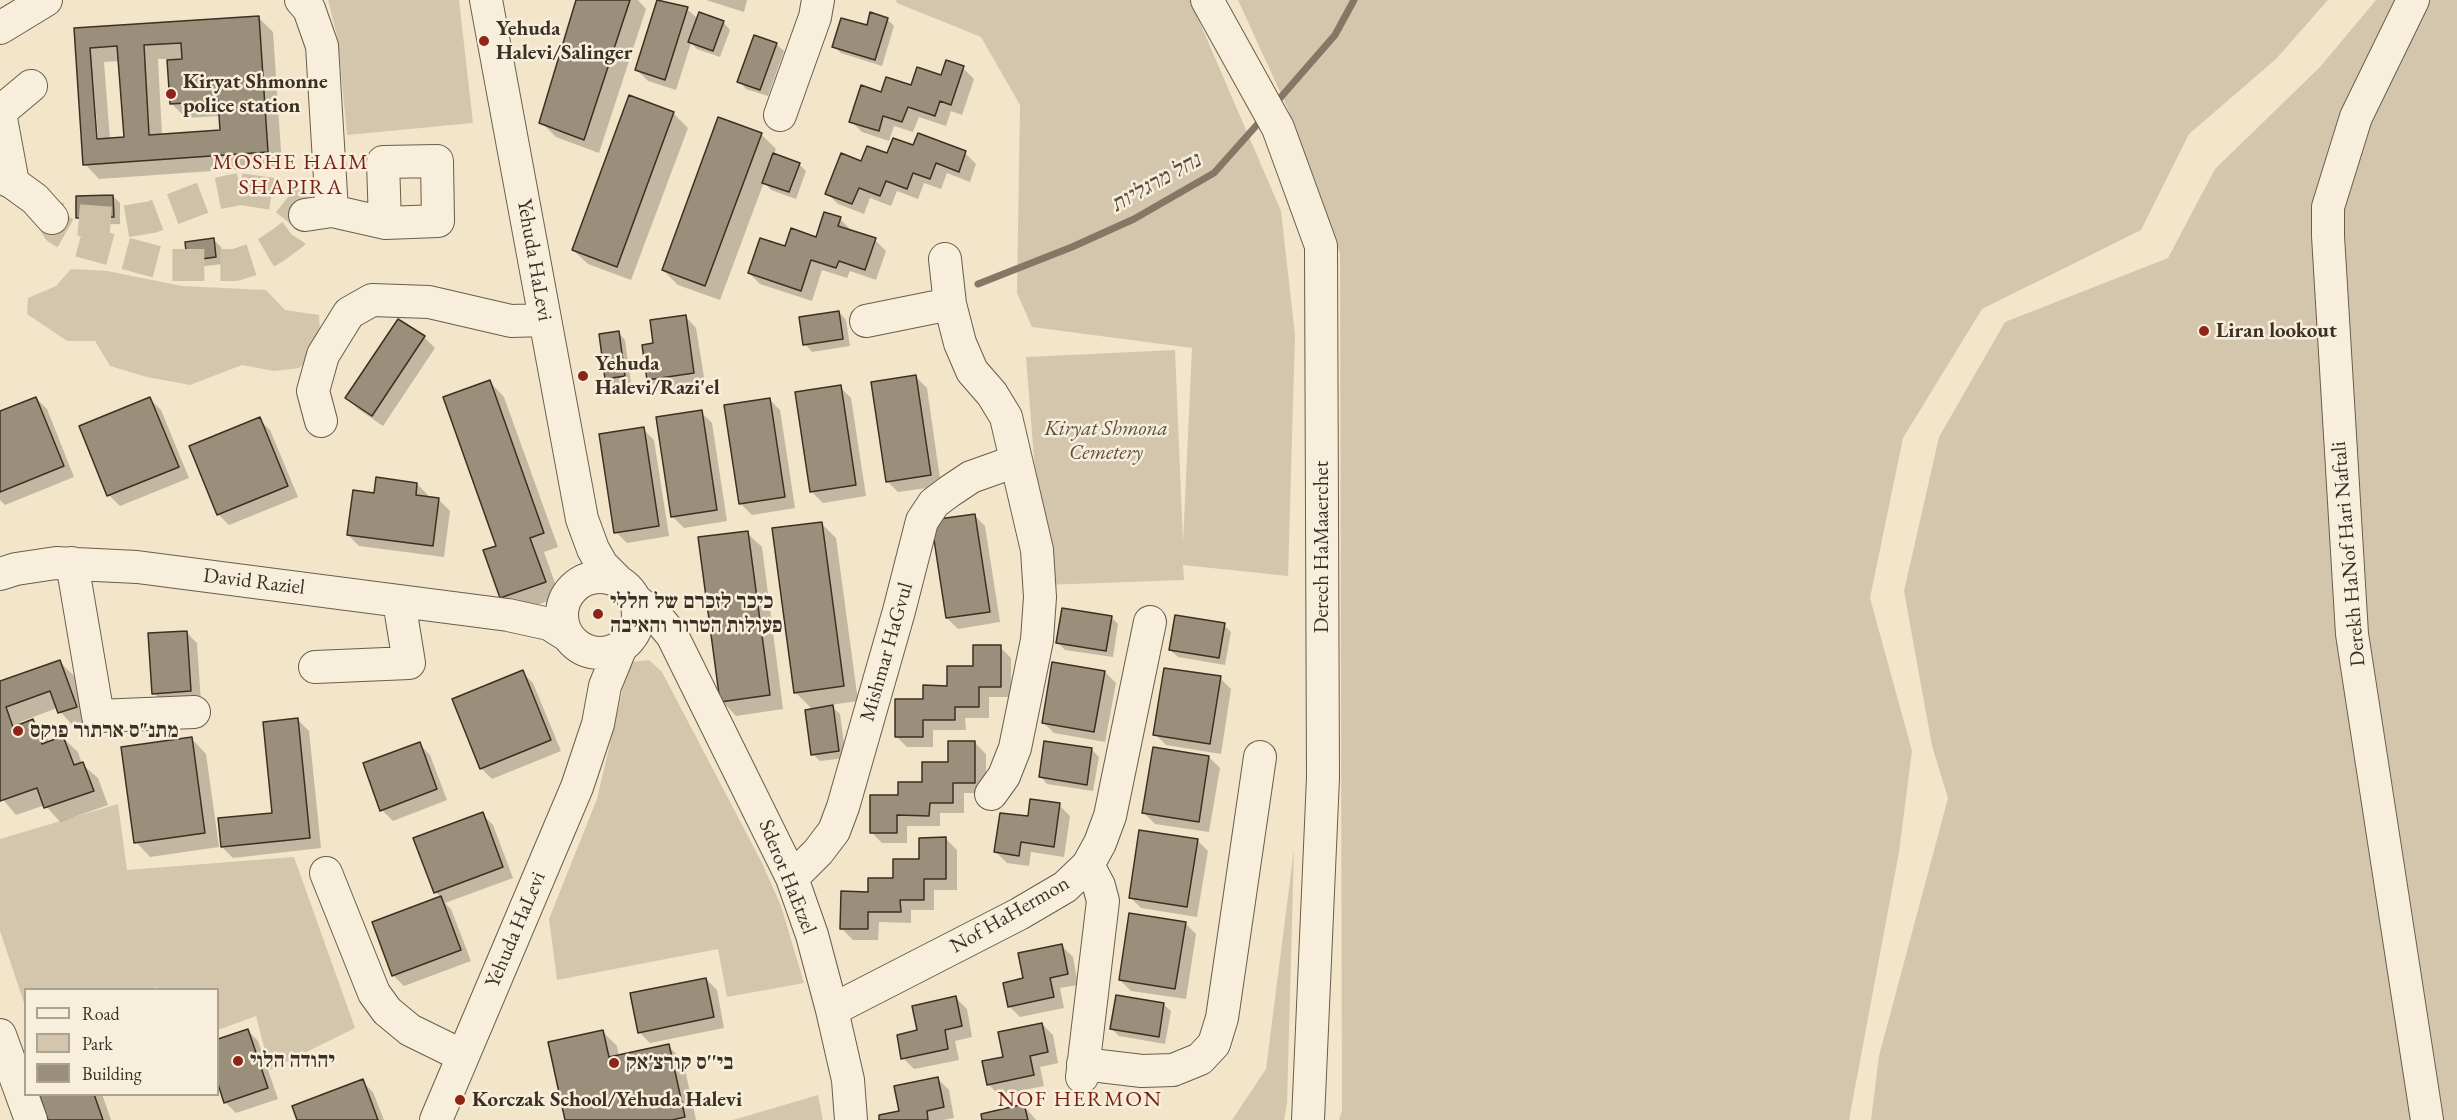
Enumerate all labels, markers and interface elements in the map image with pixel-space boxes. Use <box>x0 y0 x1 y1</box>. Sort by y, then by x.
place label: Yehuda Halevi/Salinger <box>496 16 632 66</box>
marker: Yehuda Halevi/Salinger <box>477 34 491 48</box>
place label: Kiryat Shmonne police station <box>183 69 328 119</box>
marker: Kiryat Shmonne police station <box>164 87 178 101</box>
water label: נחל מרגליות <box>1106 148 1206 218</box>
district label: MOSHE HAIM SHAPIRA <box>213 150 369 202</box>
street label: Yehuda HaLevi <box>511 197 557 323</box>
place label: Liran lookout <box>2216 318 2337 344</box>
marker: Liran lookout <box>2197 324 2211 338</box>
place label: Yehuda Halevi/Razi'el <box>595 351 720 401</box>
marker: Yehuda Halevi/Razi'el <box>576 369 590 383</box>
park label: Kiryat Shmona Cemetery <box>1044 416 1168 466</box>
street label: Derekh HaNof Hari Naftali <box>2327 440 2371 668</box>
street label: Derech HaMaaerchet <box>1309 461 1335 633</box>
street label: David Raziel <box>202 563 306 601</box>
street label: Mishmar HaGvul <box>855 580 919 724</box>
place label: כיכר לזכרם של חללי פעולות הטרור והאיבה <box>610 589 782 639</box>
marker: כיכר לזכרם של חללי פעולות הטרור והאיבה <box>591 607 605 621</box>
place label: מתנ"ס ארתור פוקס <box>30 718 179 744</box>
marker: מתנ"ס ארתור פוקס <box>11 724 25 738</box>
street label: Sderot HaEtzel <box>753 816 821 938</box>
street label: Yehuda HaLevi <box>480 868 552 992</box>
street label: Nof HaHermon <box>946 871 1074 959</box>
legend <box>24 988 219 1096</box>
text: Road <box>82 1002 120 1025</box>
text: Park <box>82 1032 113 1055</box>
place label: יהודה הלוי <box>250 1048 335 1074</box>
place label: בי''ס קורצ'אק <box>626 1050 733 1076</box>
marker: יהודה הלוי <box>231 1054 245 1068</box>
marker: בי''ס קורצ'אק <box>607 1056 621 1070</box>
text: Building <box>82 1062 142 1085</box>
place label: Korczak School/Yehuda Halevi <box>472 1087 742 1113</box>
district label: NOF HERMON <box>998 1087 1162 1113</box>
marker: Korczak School/Yehuda Halevi <box>453 1093 467 1107</box>

